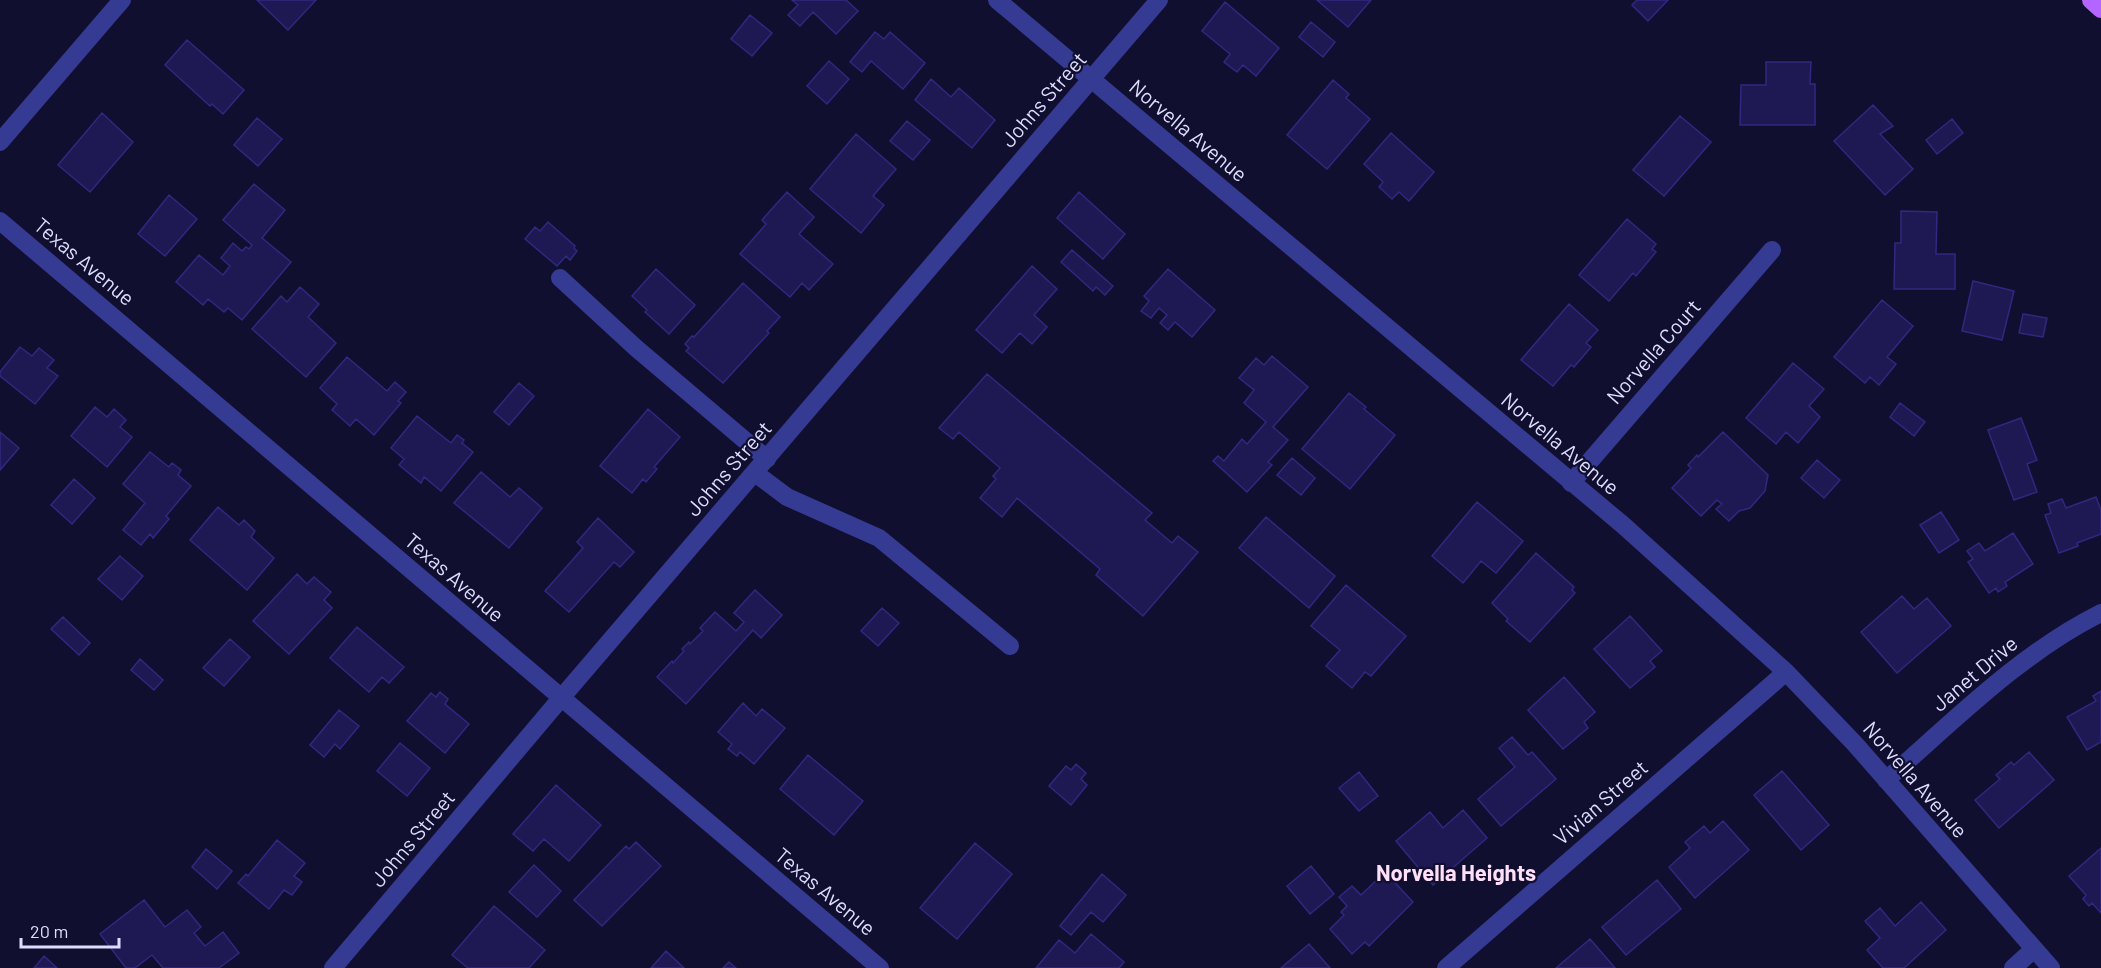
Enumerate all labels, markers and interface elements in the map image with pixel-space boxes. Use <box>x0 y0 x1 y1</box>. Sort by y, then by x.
street label: Johns Street <box>995 46 1091 152</box>
street label: Norvella Avenue <box>1125 73 1253 186</box>
street label: Texas Avenue <box>30 212 140 310</box>
street label: Norvella Court <box>1601 294 1705 408</box>
street label: Norvella Avenue <box>1497 386 1625 499</box>
street label: Johns Street <box>680 415 776 521</box>
street label: Texas Avenue <box>400 527 510 627</box>
street label: Janet Drive <box>1926 630 2022 716</box>
street label: Norvella Avenue <box>1859 716 1973 842</box>
street label: Vivian Street <box>1548 754 1652 850</box>
street label: Johns Street <box>364 785 459 891</box>
street label: Texas Avenue <box>771 842 881 940</box>
district label: Norvella Heights <box>1376 859 1536 885</box>
scale bar <box>21 911 118 949</box>
text: 20 m <box>30 920 68 942</box>

